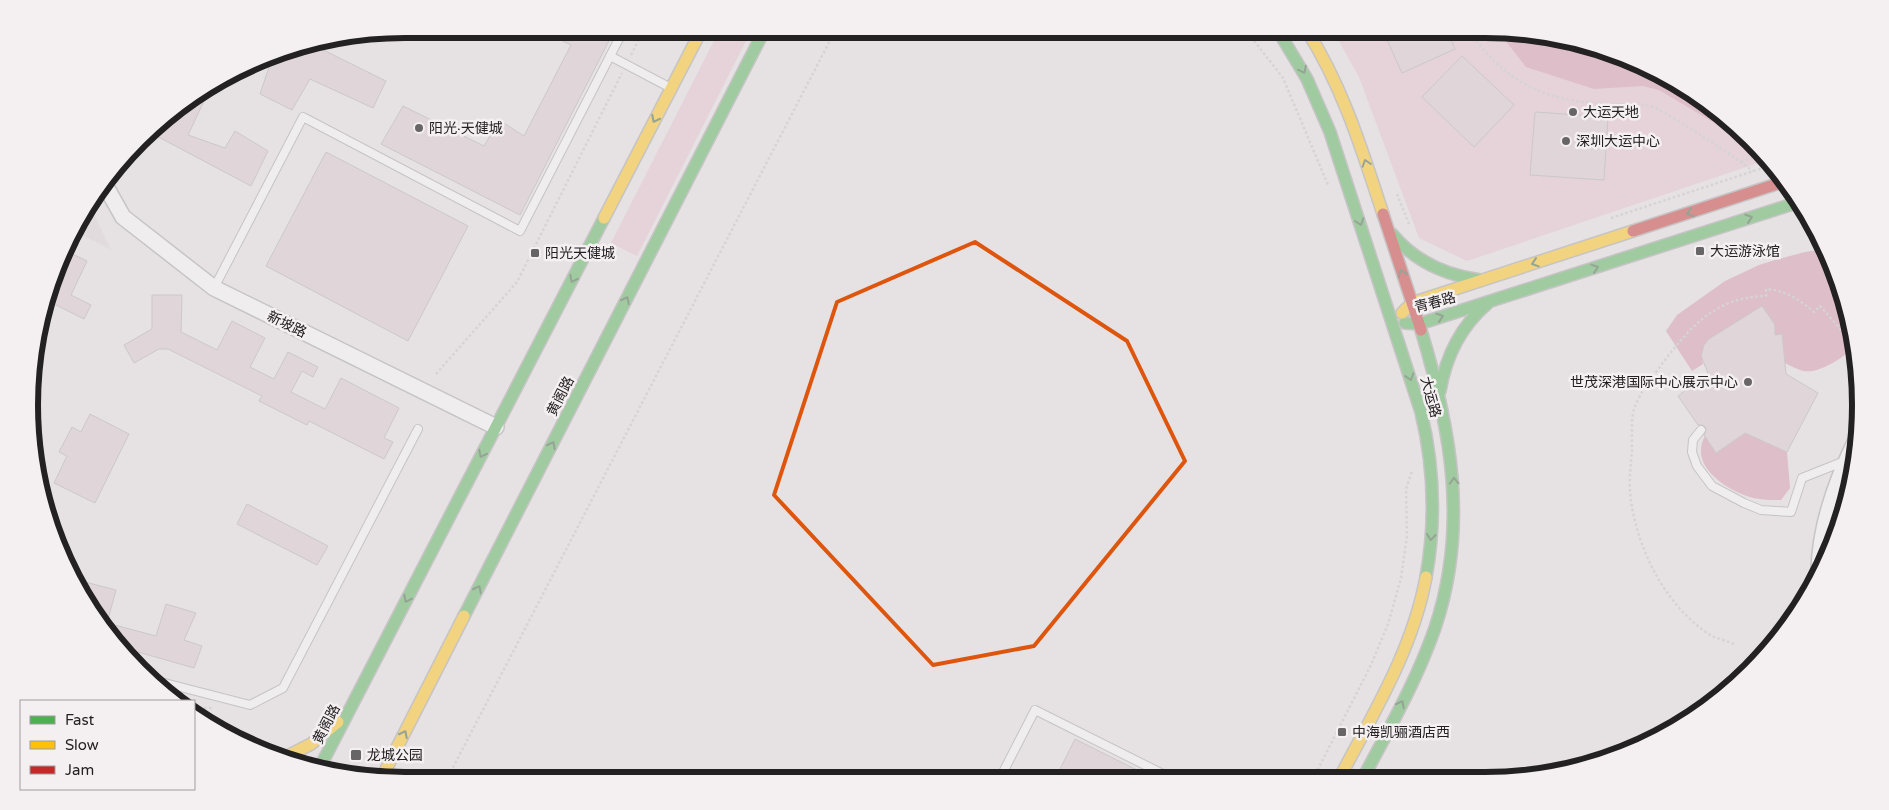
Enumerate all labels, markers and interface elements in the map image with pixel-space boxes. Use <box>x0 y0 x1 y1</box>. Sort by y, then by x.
one-way arrow <box>1297 65 1307 74</box>
place label: 大运天地 <box>1583 104 1639 121</box>
marker: 大运天地 <box>1567 106 1579 118</box>
one-way arrow <box>651 114 661 123</box>
place label: 阳光·天健城 <box>429 120 503 137</box>
marker: 阳光·天健城 <box>413 122 425 134</box>
place label: 深圳大运中心 <box>1576 133 1660 150</box>
marker: 深圳大运中心 <box>1560 135 1572 147</box>
one-way arrow <box>1362 159 1372 167</box>
one-way arrow <box>1686 207 1694 217</box>
one-way arrow <box>1745 214 1753 224</box>
one-way arrow <box>1354 217 1364 226</box>
place label: 大运游泳馆 <box>1710 243 1780 260</box>
place label: 阳光天健城 <box>545 245 615 262</box>
marker: 大运游泳馆 <box>1694 245 1706 257</box>
marker: 阳光天健城 <box>529 247 541 259</box>
one-way arrow <box>1531 257 1540 267</box>
one-way arrow <box>1590 264 1598 274</box>
one-way arrow <box>1398 270 1408 278</box>
one-way arrow <box>569 273 579 282</box>
street label: 青春路 <box>1413 289 1458 316</box>
one-way arrow <box>620 296 630 305</box>
street label: 新坡路 <box>264 308 309 341</box>
one-way arrow <box>1435 313 1444 323</box>
one-way arrow <box>1404 372 1414 380</box>
street label: 黄阁路 <box>543 374 578 419</box>
place label: 世茂深港国际中心展示中心 <box>1570 374 1738 391</box>
street label: 大运路 <box>1417 375 1444 420</box>
marker: 世茂深港国际中心展示中心 <box>1742 376 1754 388</box>
one-way arrow <box>546 441 556 450</box>
one-way arrow <box>478 449 488 458</box>
one-way arrow <box>1448 477 1459 485</box>
one-way arrow <box>1425 533 1436 541</box>
one-way arrow <box>472 586 482 595</box>
one-way arrow <box>403 593 413 602</box>
legend <box>20 700 195 790</box>
one-way arrow <box>1395 700 1405 709</box>
street label: 黄阁路 <box>309 702 344 747</box>
text: Fast <box>65 711 95 729</box>
place label: 中海凯骊酒店西 <box>1352 724 1450 741</box>
marker: 中海凯骊酒店西 <box>1336 726 1348 738</box>
one-way arrow <box>398 730 408 739</box>
text: Slow <box>65 736 99 754</box>
place label: 龙城公园 <box>367 747 423 764</box>
marker: 龙城公园 <box>349 748 363 762</box>
text: Jam <box>65 761 94 779</box>

